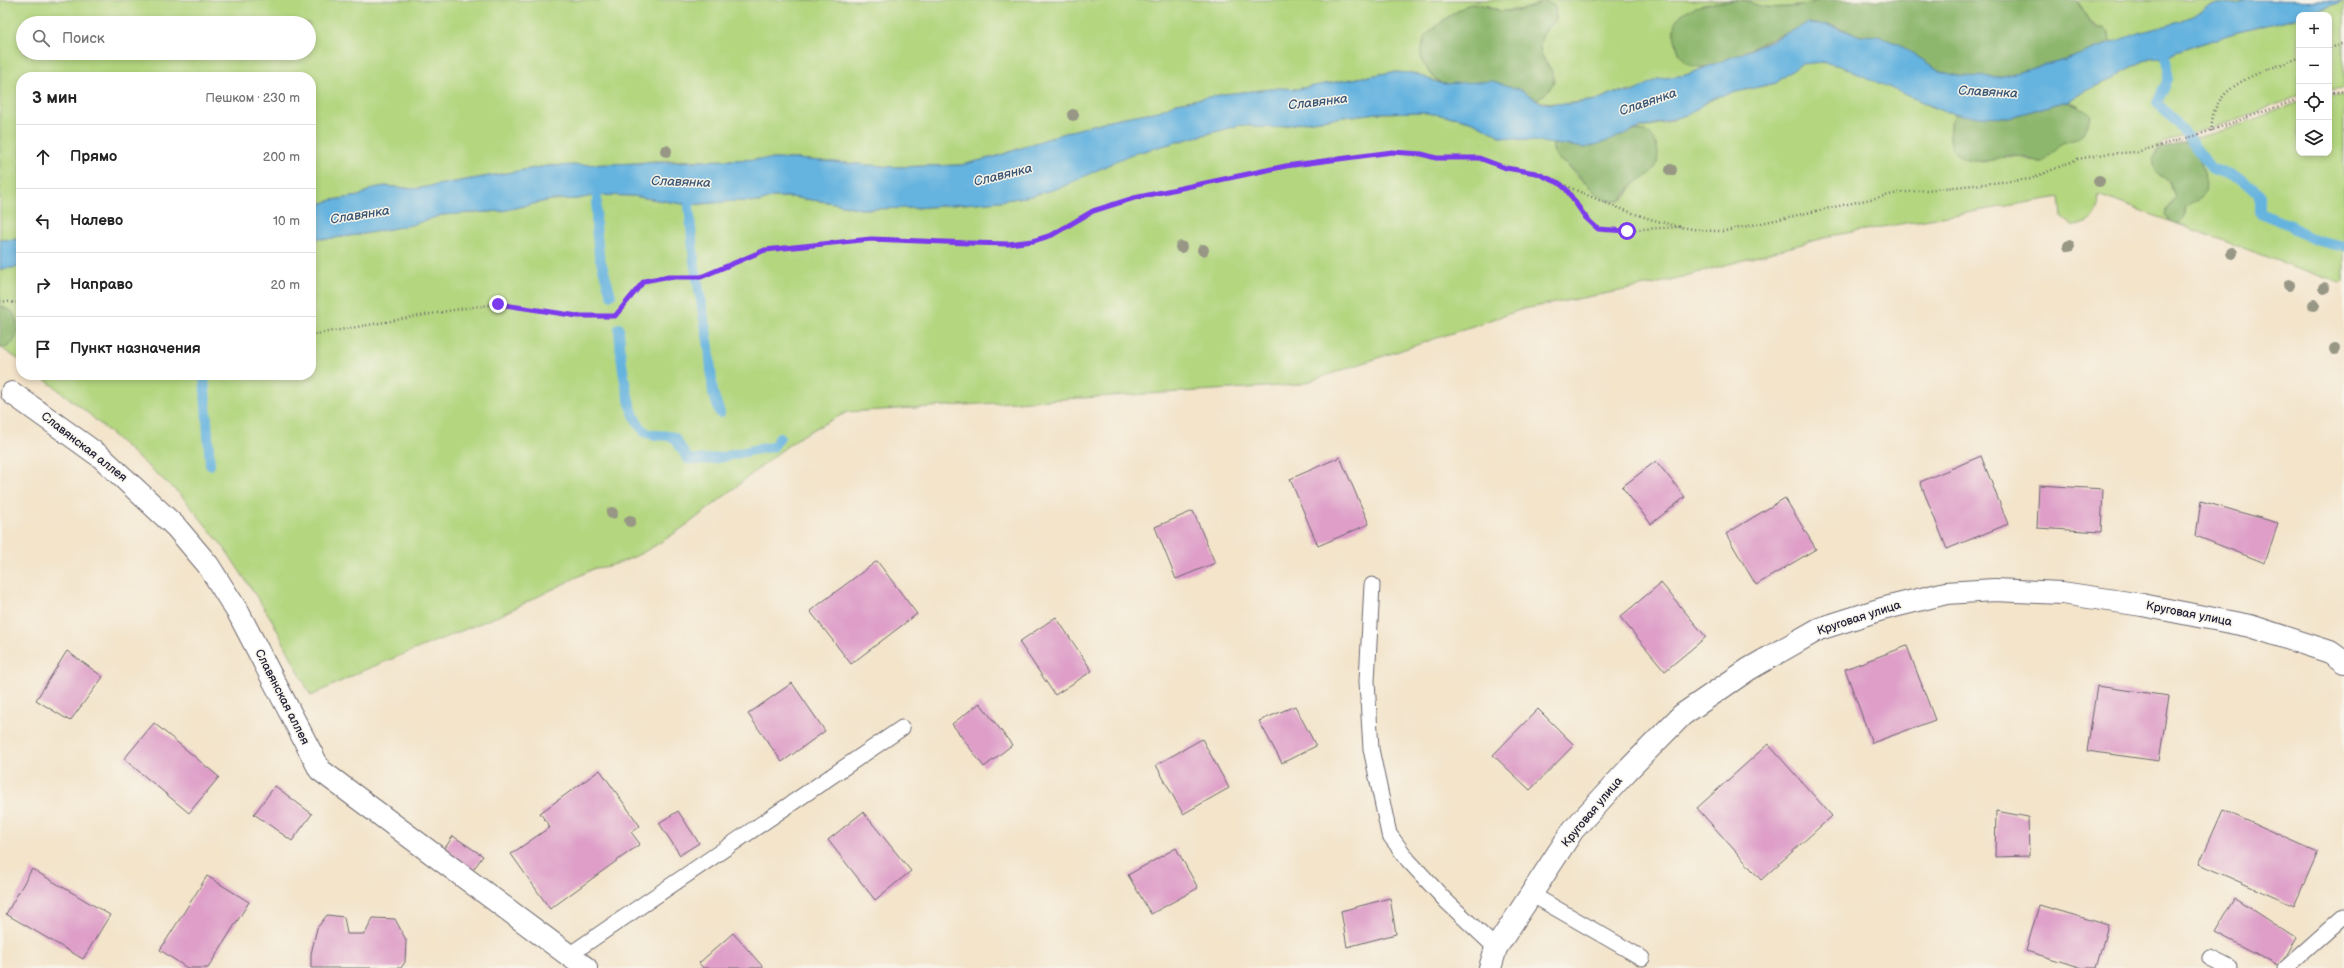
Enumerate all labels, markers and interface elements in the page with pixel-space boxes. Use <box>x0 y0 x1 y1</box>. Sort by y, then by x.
map controls <box>2296 12 2332 156</box>
button: + <box>2296 12 2332 48</box>
search box <box>16 16 316 60</box>
icon: search <box>30 27 52 49</box>
text: Поиск <box>62 29 105 48</box>
button: − <box>2296 48 2332 84</box>
water label: Славянка <box>1958 82 2019 102</box>
button: locate <box>2296 84 2332 120</box>
water label: Славянка <box>1617 85 1679 119</box>
text: 3 мин <box>32 88 77 108</box>
text: Пешком · 230 m <box>205 90 300 106</box>
water label: Славянка <box>1287 90 1349 114</box>
button: layers <box>2296 120 2332 156</box>
icon: ahead <box>32 146 54 168</box>
text: Прямо <box>70 147 117 166</box>
text: 200 m <box>263 149 300 165</box>
water label: Славянка <box>972 160 1034 190</box>
water label: Славянка <box>651 173 711 191</box>
water label: Славянка <box>329 202 391 228</box>
icon: left <box>32 210 54 232</box>
text: Налево <box>70 211 123 230</box>
text: 10 m <box>273 213 300 229</box>
route start <box>1618 222 1636 240</box>
icon: right <box>32 274 54 296</box>
text: Направо <box>70 275 133 294</box>
text: 20 m <box>270 277 300 293</box>
route end <box>489 295 507 313</box>
icon: arrive <box>32 338 54 360</box>
text: Пункт назначения <box>70 339 201 358</box>
street label: Славянская аллея <box>38 409 130 485</box>
street label: Круговая улица <box>1815 597 1903 639</box>
street label: Круговая улица <box>2145 598 2233 630</box>
street label: Славянская аллея <box>252 647 313 747</box>
street label: Круговая улица <box>1558 774 1626 850</box>

